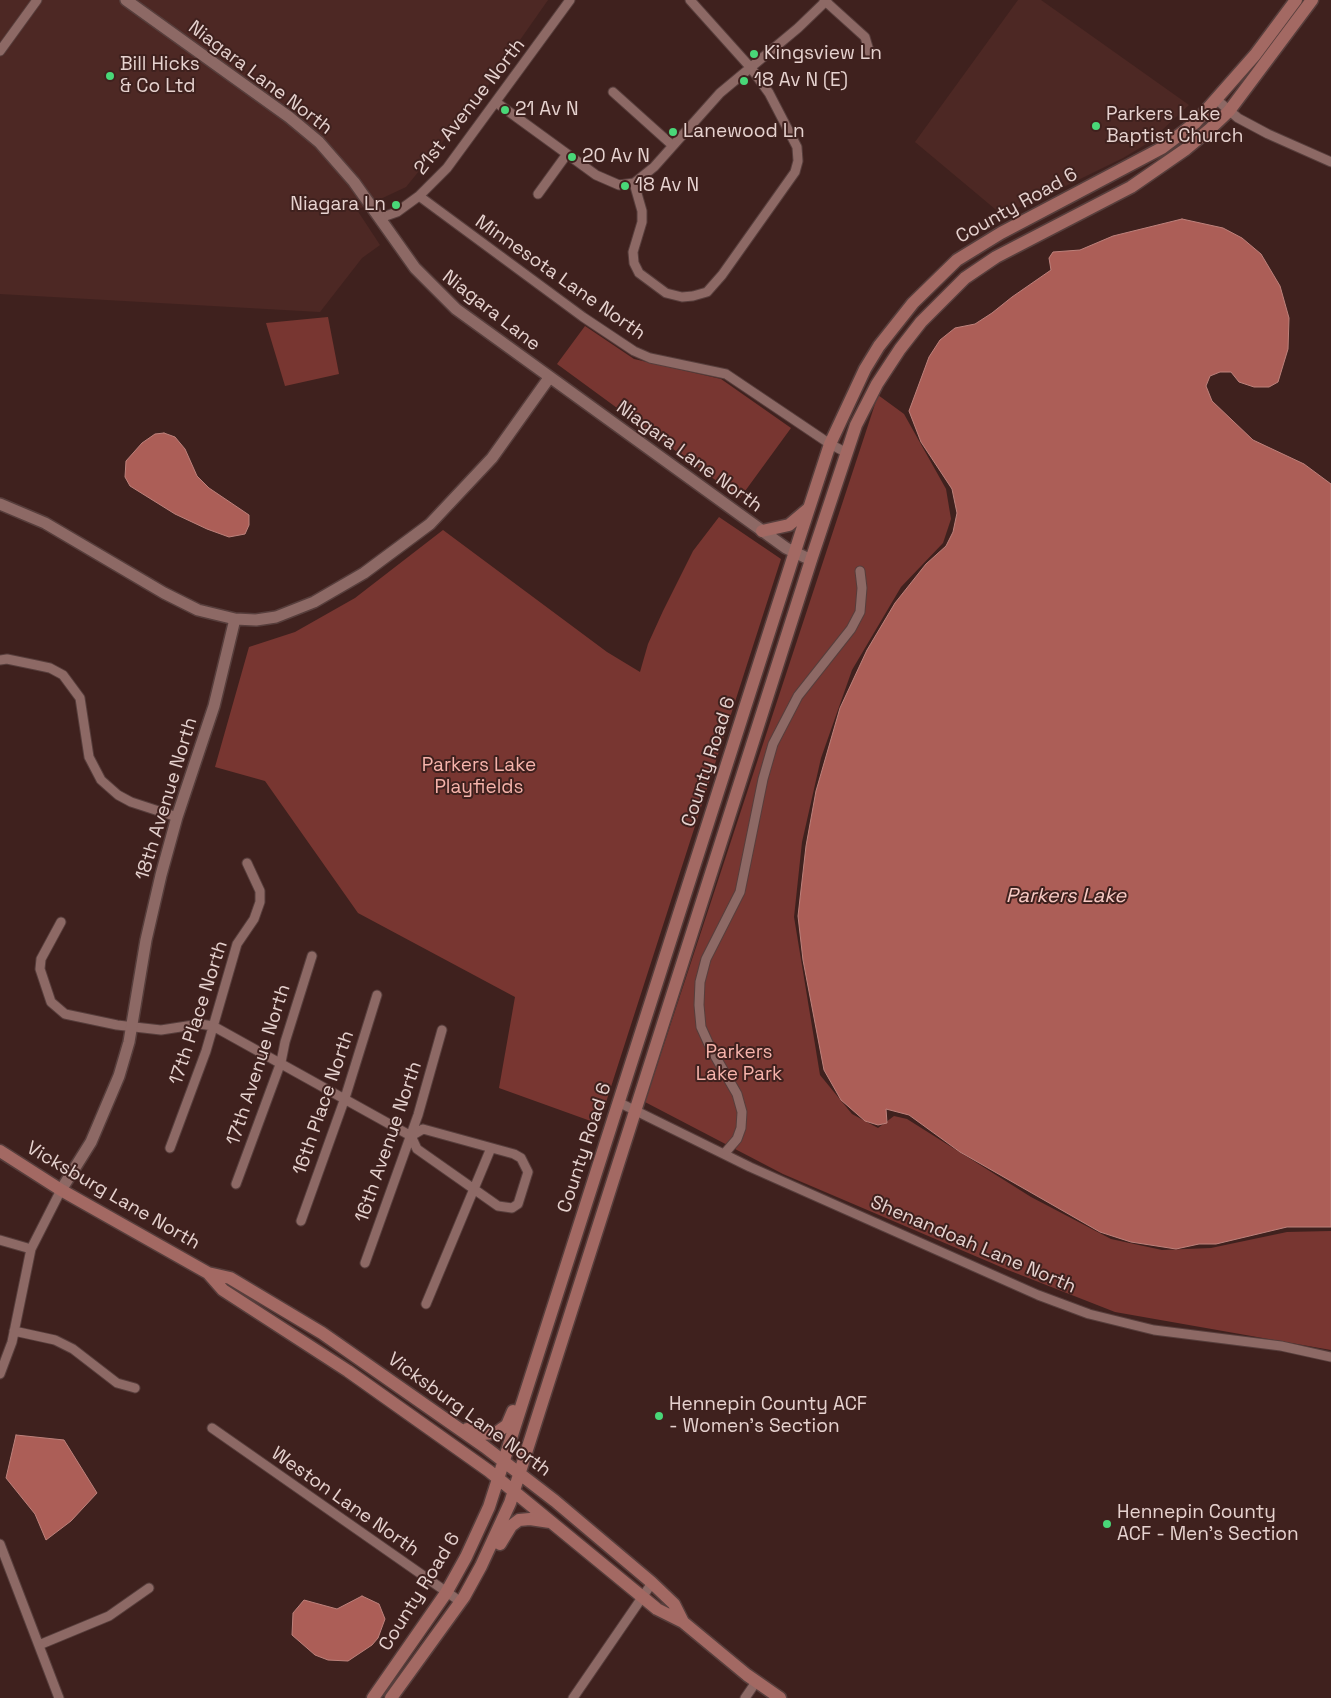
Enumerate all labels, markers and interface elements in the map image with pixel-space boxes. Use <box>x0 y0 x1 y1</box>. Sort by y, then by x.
street label: Niagara Lane North <box>183 16 337 140</box>
street label: 21st Avenue North <box>410 34 530 180</box>
place label: Kingsview Ln <box>764 43 882 65</box>
marker: Kingsview Ln <box>748 48 760 60</box>
place label: Bill Hicks & Co Ltd <box>120 54 200 98</box>
marker: Bill Hicks & Co Ltd <box>104 70 116 82</box>
place label: 18 Av N (E) <box>754 70 848 92</box>
marker: 18 Av N (E) <box>738 75 750 87</box>
place label: 21 Av N <box>515 99 579 121</box>
marker: 21 Av N <box>499 104 511 116</box>
place label: Parkers Lake Baptist Church <box>1106 104 1243 148</box>
marker: Parkers Lake Baptist Church <box>1090 120 1102 132</box>
place label: Lanewood Ln <box>683 121 805 143</box>
marker: Lanewood Ln <box>667 126 679 138</box>
place label: 20 Av N <box>582 146 650 168</box>
marker: 20 Av N <box>566 151 578 163</box>
street label: County Road 6 <box>952 163 1082 249</box>
place label: 18 Av N <box>635 175 699 197</box>
marker: 18 Av N <box>619 180 631 192</box>
place label: Niagara Ln <box>290 194 386 216</box>
marker: Niagara Ln <box>390 199 402 211</box>
street label: Minnesota Lane North <box>471 211 649 345</box>
street label: Niagara Lane <box>438 266 544 356</box>
street label: Niagara Lane North <box>612 396 766 518</box>
street label: County Road 6 <box>677 694 741 830</box>
street label: 18th Avenue North <box>131 715 203 883</box>
park label: Parkers Lake Playfields <box>422 755 536 799</box>
water label: Parkers Lake <box>1006 885 1126 909</box>
street label: 17th Place North <box>165 938 233 1088</box>
street label: 17th Avenue North <box>222 982 296 1148</box>
street label: 16th Place North <box>289 1028 359 1178</box>
park label: Parkers Lake Park <box>696 1042 782 1086</box>
street label: 16th Avenue North <box>351 1059 427 1225</box>
street label: County Road 6 <box>553 1080 617 1216</box>
street label: Vicksburg Lane North <box>22 1137 204 1255</box>
street label: Shenandoah Lane North <box>867 1191 1079 1299</box>
street label: Vicksburg Lane North <box>383 1348 555 1482</box>
place label: Hennepin County ACF - Women's Section <box>669 1394 867 1438</box>
marker: Hennepin County ACF - Women's Section <box>653 1410 665 1422</box>
street label: Weston Lane North <box>267 1442 423 1562</box>
place label: Hennepin County ACF - Men's Section <box>1117 1502 1299 1546</box>
marker: Hennepin County ACF - Men's Section <box>1101 1518 1113 1530</box>
street label: County Road 6 <box>374 1529 466 1655</box>

